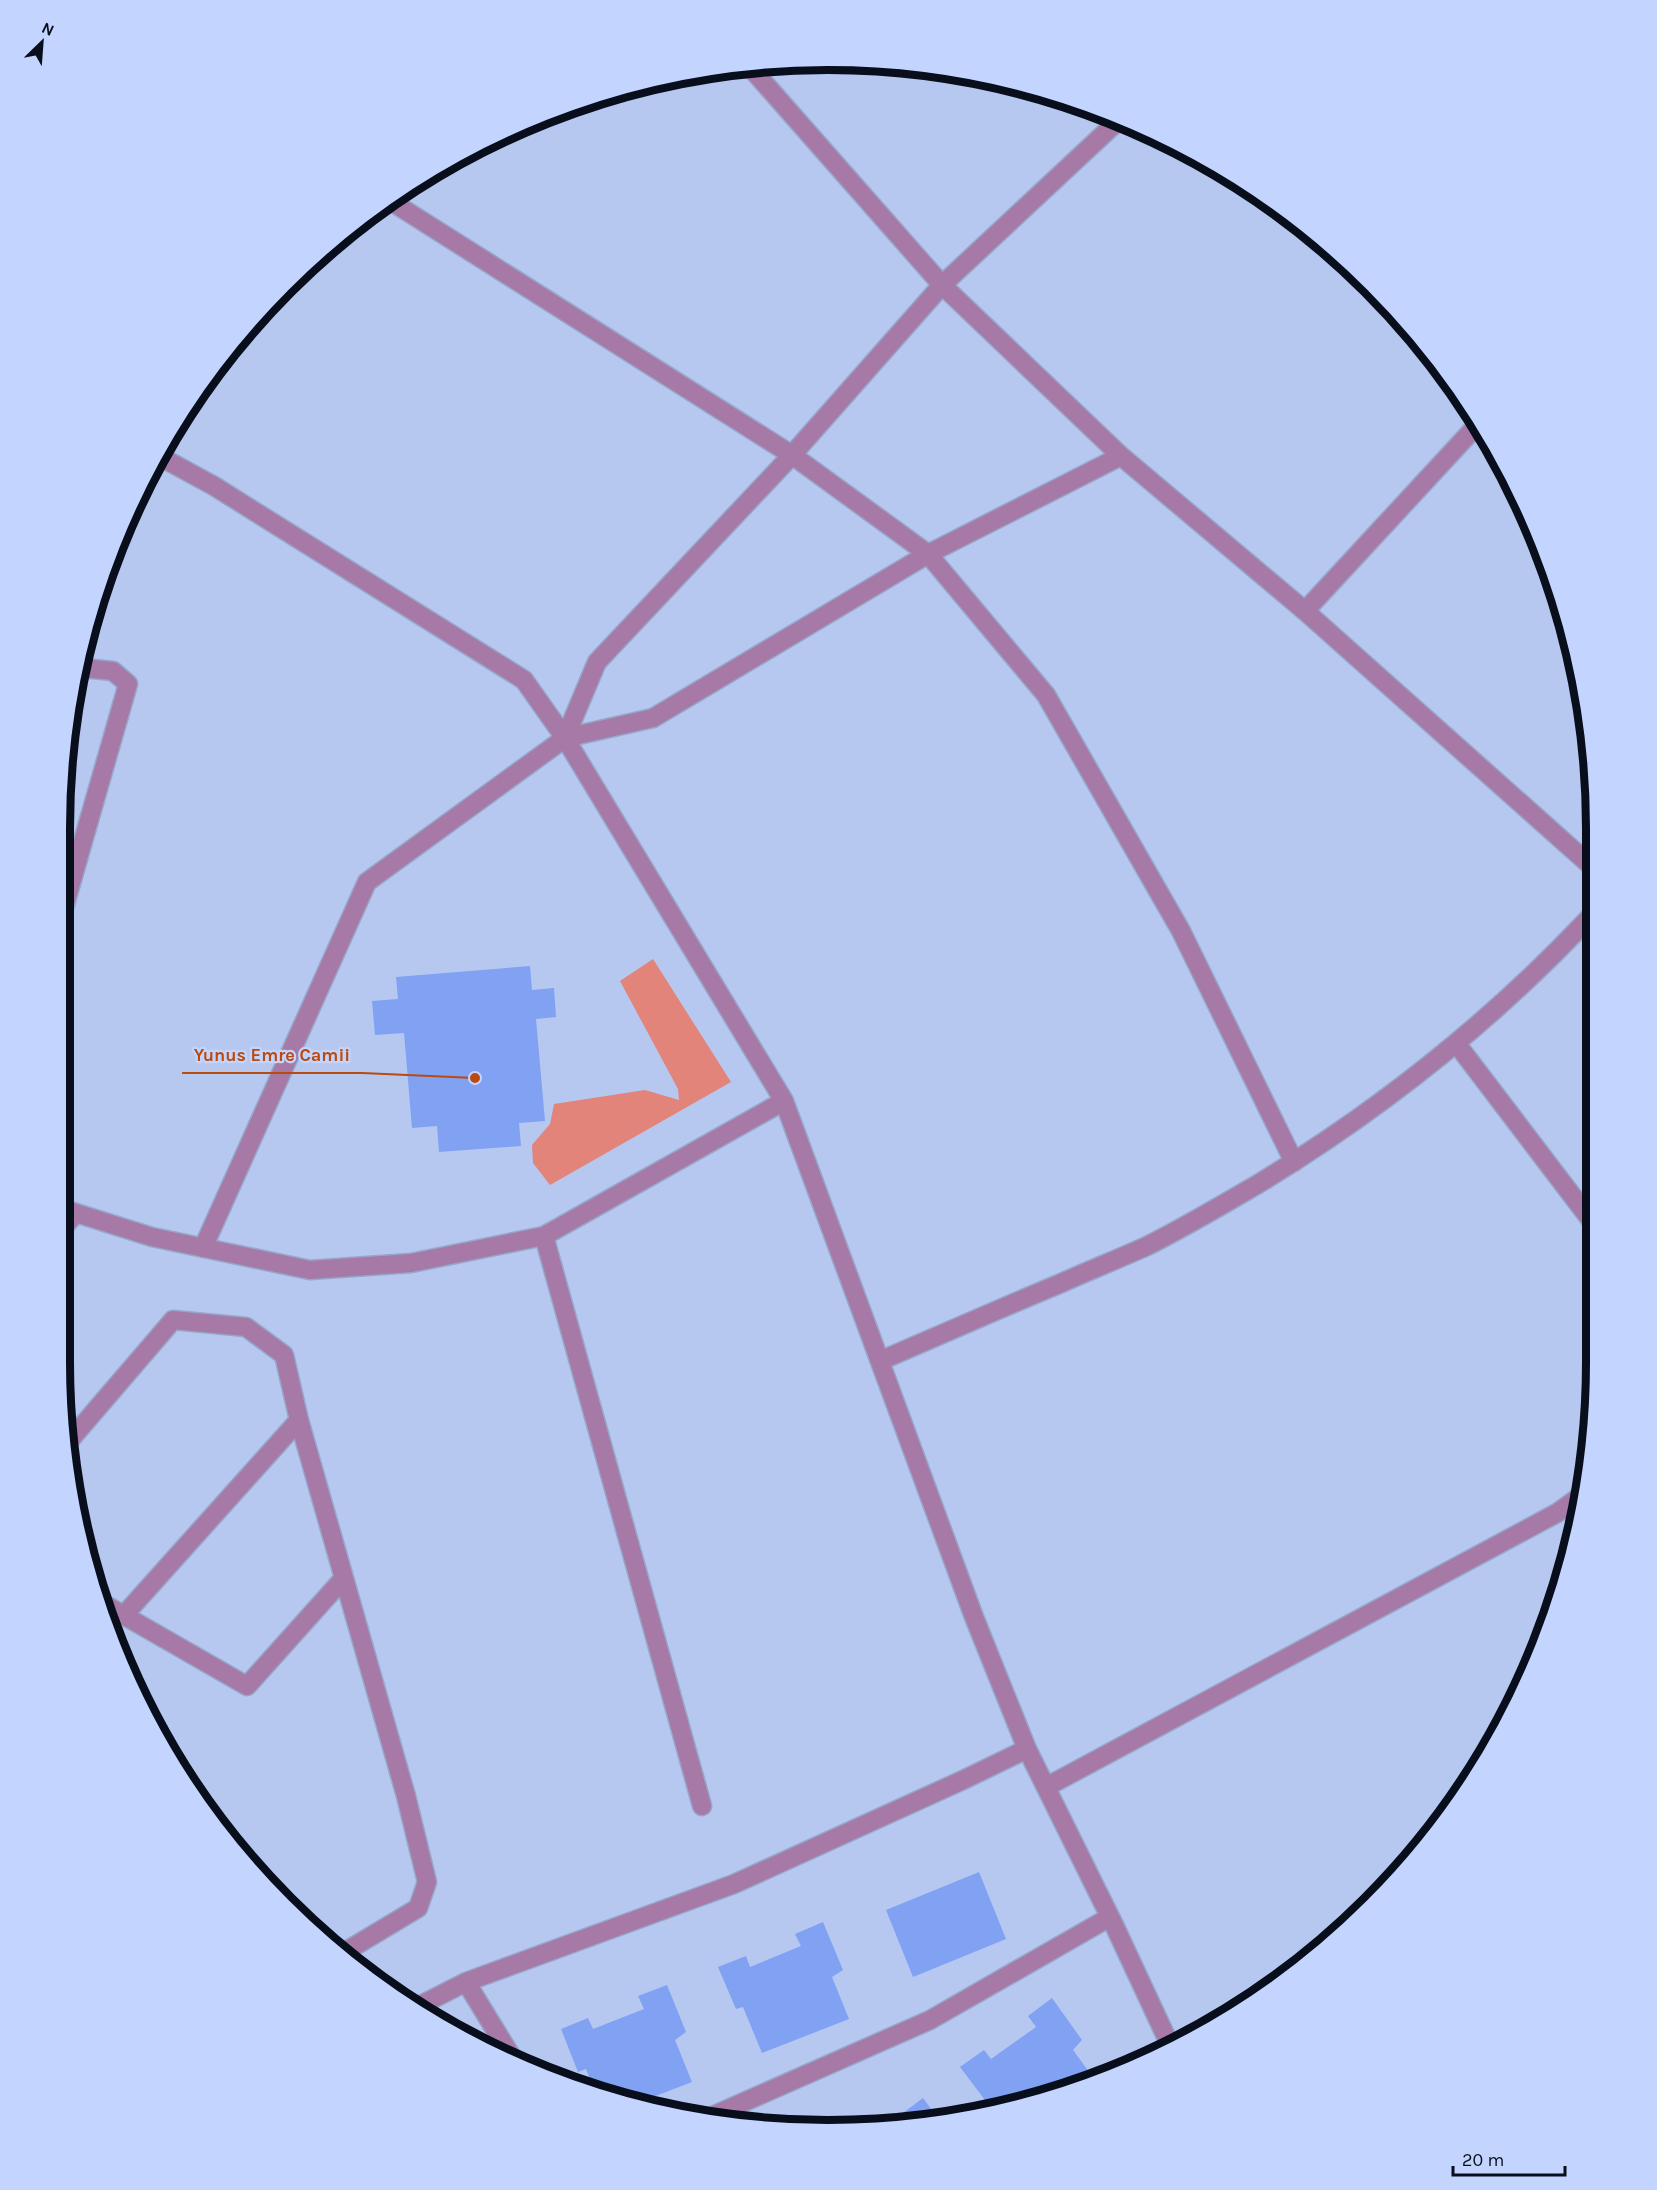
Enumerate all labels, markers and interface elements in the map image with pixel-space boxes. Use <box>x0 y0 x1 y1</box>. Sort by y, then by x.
north arrow <box>12 12 72 72</box>
text: N <box>39 18 57 40</box>
callout: Yunus Emre Camii <box>182 1037 362 1073</box>
text: Yunus Emre Camii <box>194 1044 350 1066</box>
scale bar <box>1453 2139 1566 2177</box>
text: 20 m <box>1462 2149 1504 2171</box>

